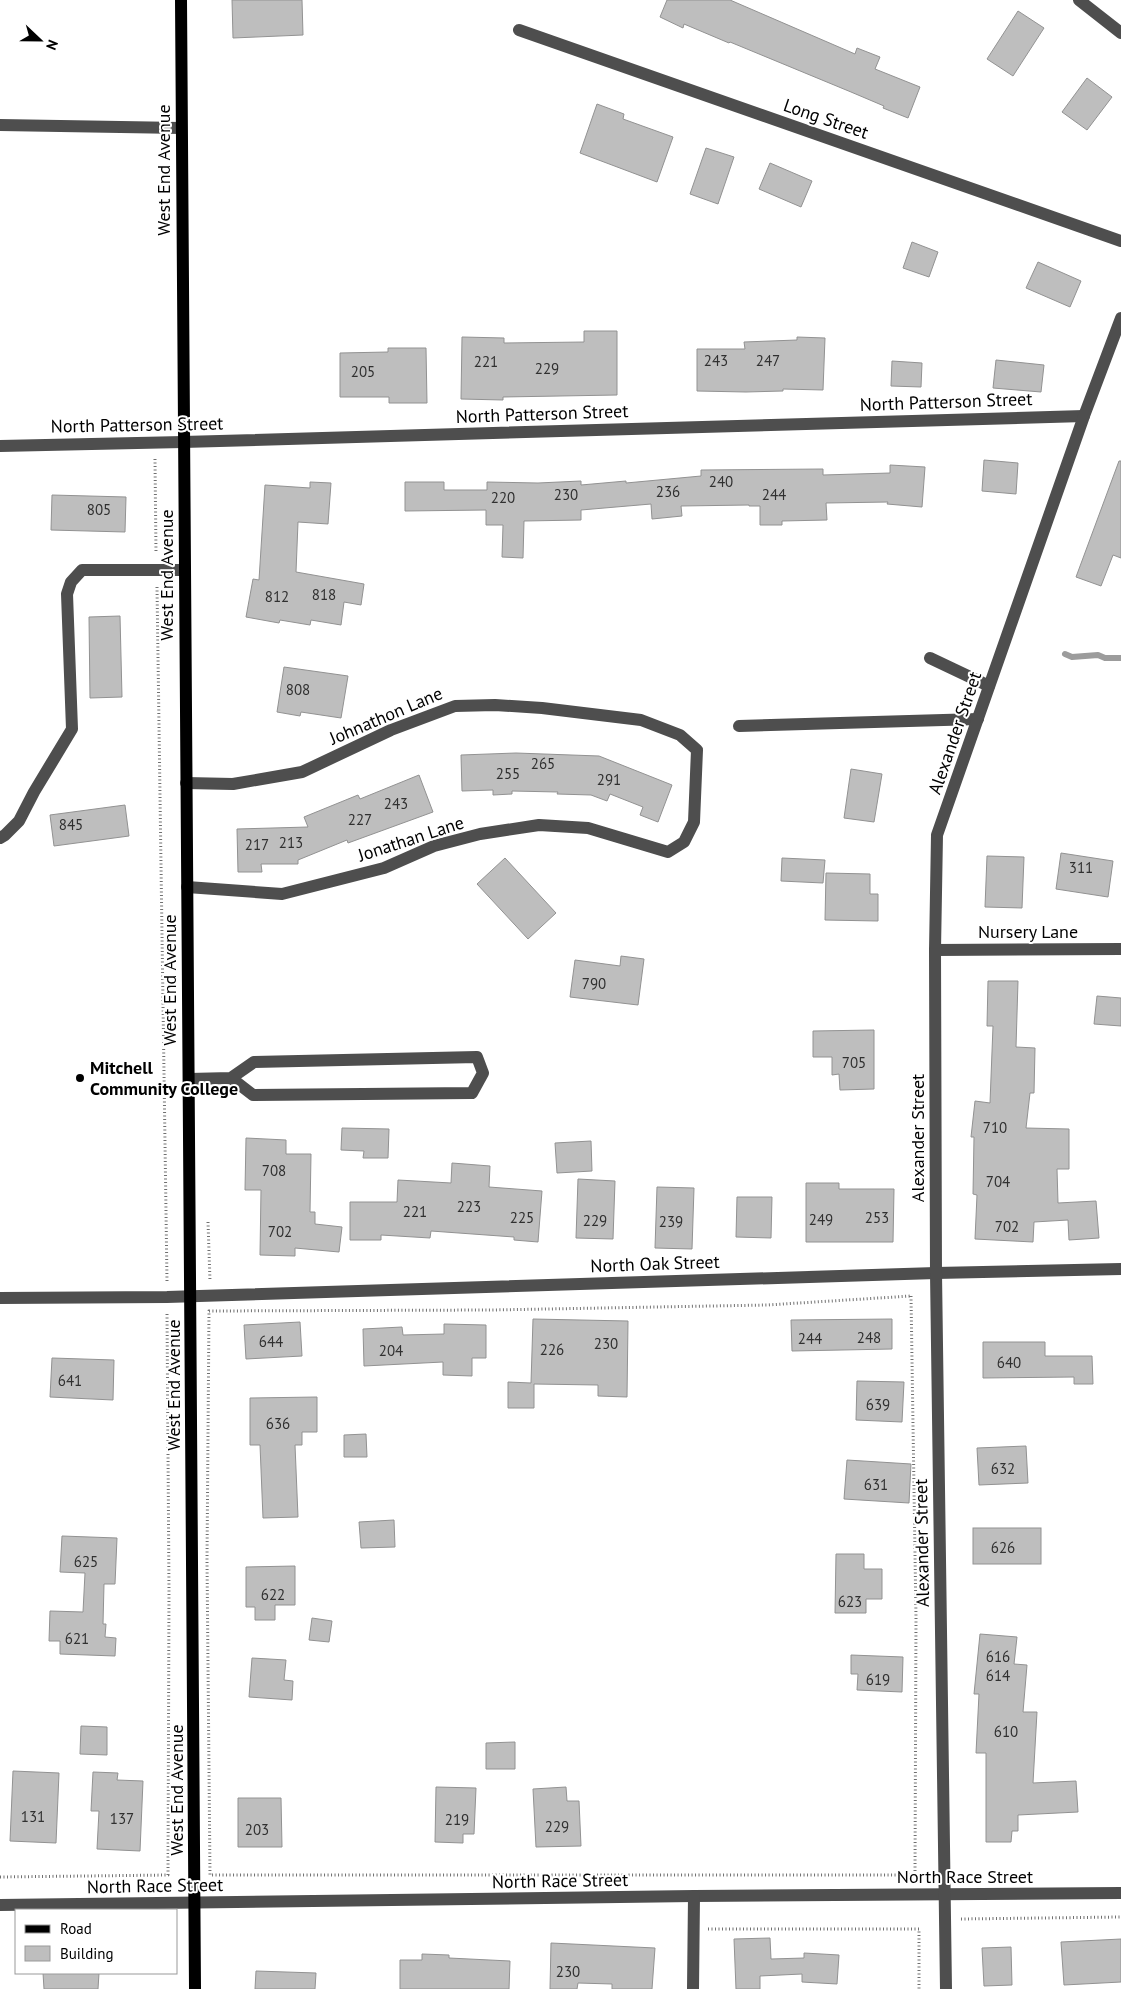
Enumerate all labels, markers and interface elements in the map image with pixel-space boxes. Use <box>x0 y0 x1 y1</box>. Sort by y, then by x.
north arrow <box>15 15 65 65</box>
text: N <box>42 37 62 53</box>
street label: Long Street <box>781 93 872 144</box>
street label: West End Avenue <box>152 104 175 236</box>
house number: 243 <box>704 351 728 370</box>
house number: 247 <box>756 351 780 370</box>
house number: 221 <box>474 352 498 371</box>
house number: 229 <box>535 359 559 378</box>
house number: 205 <box>351 362 375 381</box>
street label: North Patterson Street <box>859 387 1033 416</box>
street label: North Patterson Street <box>455 399 629 428</box>
street label: North Patterson Street <box>50 411 224 438</box>
house number: 240 <box>709 472 733 491</box>
house number: 236 <box>656 482 680 501</box>
house number: 230 <box>554 485 578 504</box>
house number: 244 <box>762 485 786 504</box>
house number: 220 <box>491 488 515 507</box>
house number: 805 <box>87 500 111 519</box>
street label: West End Avenue <box>155 509 178 641</box>
house number: 818 <box>312 585 336 604</box>
house number: 812 <box>265 587 289 606</box>
street label: Alexander Street <box>923 668 986 797</box>
house number: 808 <box>286 680 310 699</box>
street label: Johnathon Lane <box>325 681 446 750</box>
house number: 265 <box>531 754 555 773</box>
house number: 255 <box>496 764 520 783</box>
house number: 291 <box>597 770 621 789</box>
house number: 243 <box>384 794 408 813</box>
house number: 227 <box>348 810 372 829</box>
street label: Jonathan Lane <box>354 811 467 867</box>
house number: 845 <box>59 815 83 834</box>
house number: 213 <box>279 833 303 852</box>
house number: 217 <box>245 835 269 854</box>
house number: 311 <box>1069 858 1093 877</box>
street label: West End Avenue <box>158 914 181 1046</box>
street label: Nursery Lane <box>978 920 1078 943</box>
house number: 790 <box>582 974 606 993</box>
house number: 705 <box>842 1053 866 1072</box>
place label: Mitchell Community College <box>90 1056 238 1100</box>
marker: Mitchell Community College <box>74 1072 86 1084</box>
street label: Alexander Street <box>906 1074 929 1202</box>
house number: 710 <box>983 1118 1007 1137</box>
house number: 708 <box>262 1161 286 1180</box>
house number: 704 <box>986 1172 1010 1191</box>
house number: 223 <box>457 1197 481 1216</box>
house number: 221 <box>403 1202 427 1221</box>
house number: 225 <box>510 1208 534 1227</box>
house number: 253 <box>865 1208 889 1227</box>
house number: 249 <box>809 1210 833 1229</box>
house number: 229 <box>583 1211 607 1230</box>
house number: 239 <box>659 1212 683 1231</box>
house number: 702 <box>995 1217 1019 1236</box>
house number: 702 <box>268 1222 292 1241</box>
street label: North Oak Street <box>590 1250 720 1277</box>
street label: West End Avenue <box>162 1319 185 1451</box>
house number: 248 <box>857 1328 881 1347</box>
house number: 244 <box>798 1329 822 1348</box>
house number: 644 <box>259 1332 283 1351</box>
house number: 230 <box>594 1334 618 1353</box>
house number: 226 <box>540 1340 564 1359</box>
house number: 204 <box>379 1341 403 1360</box>
house number: 640 <box>997 1353 1021 1372</box>
house number: 641 <box>58 1371 82 1390</box>
house number: 639 <box>866 1395 890 1414</box>
house number: 636 <box>266 1414 290 1433</box>
house number: 632 <box>991 1459 1015 1478</box>
house number: 631 <box>864 1475 888 1494</box>
street label: Alexander Street <box>909 1479 934 1607</box>
house number: 626 <box>991 1538 1015 1557</box>
house number: 625 <box>74 1552 98 1571</box>
house number: 622 <box>261 1585 285 1604</box>
house number: 623 <box>838 1592 862 1611</box>
house number: 621 <box>65 1629 89 1648</box>
house number: 616 <box>986 1647 1010 1666</box>
house number: 614 <box>986 1666 1010 1685</box>
house number: 619 <box>866 1670 890 1689</box>
house number: 610 <box>994 1722 1018 1741</box>
street label: West End Avenue <box>165 1724 188 1856</box>
house number: 131 <box>21 1807 45 1826</box>
house number: 137 <box>110 1809 134 1828</box>
house number: 219 <box>445 1810 469 1829</box>
house number: 229 <box>545 1817 569 1836</box>
house number: 203 <box>245 1820 269 1839</box>
street label: North Race Street <box>897 1865 1033 1888</box>
street label: North Race Street <box>492 1868 628 1893</box>
street label: North Race Street <box>87 1873 223 1898</box>
legend <box>15 1909 178 1974</box>
text: Road <box>60 1919 92 1938</box>
text: Building <box>60 1944 114 1963</box>
house number: 230 <box>556 1962 580 1981</box>

